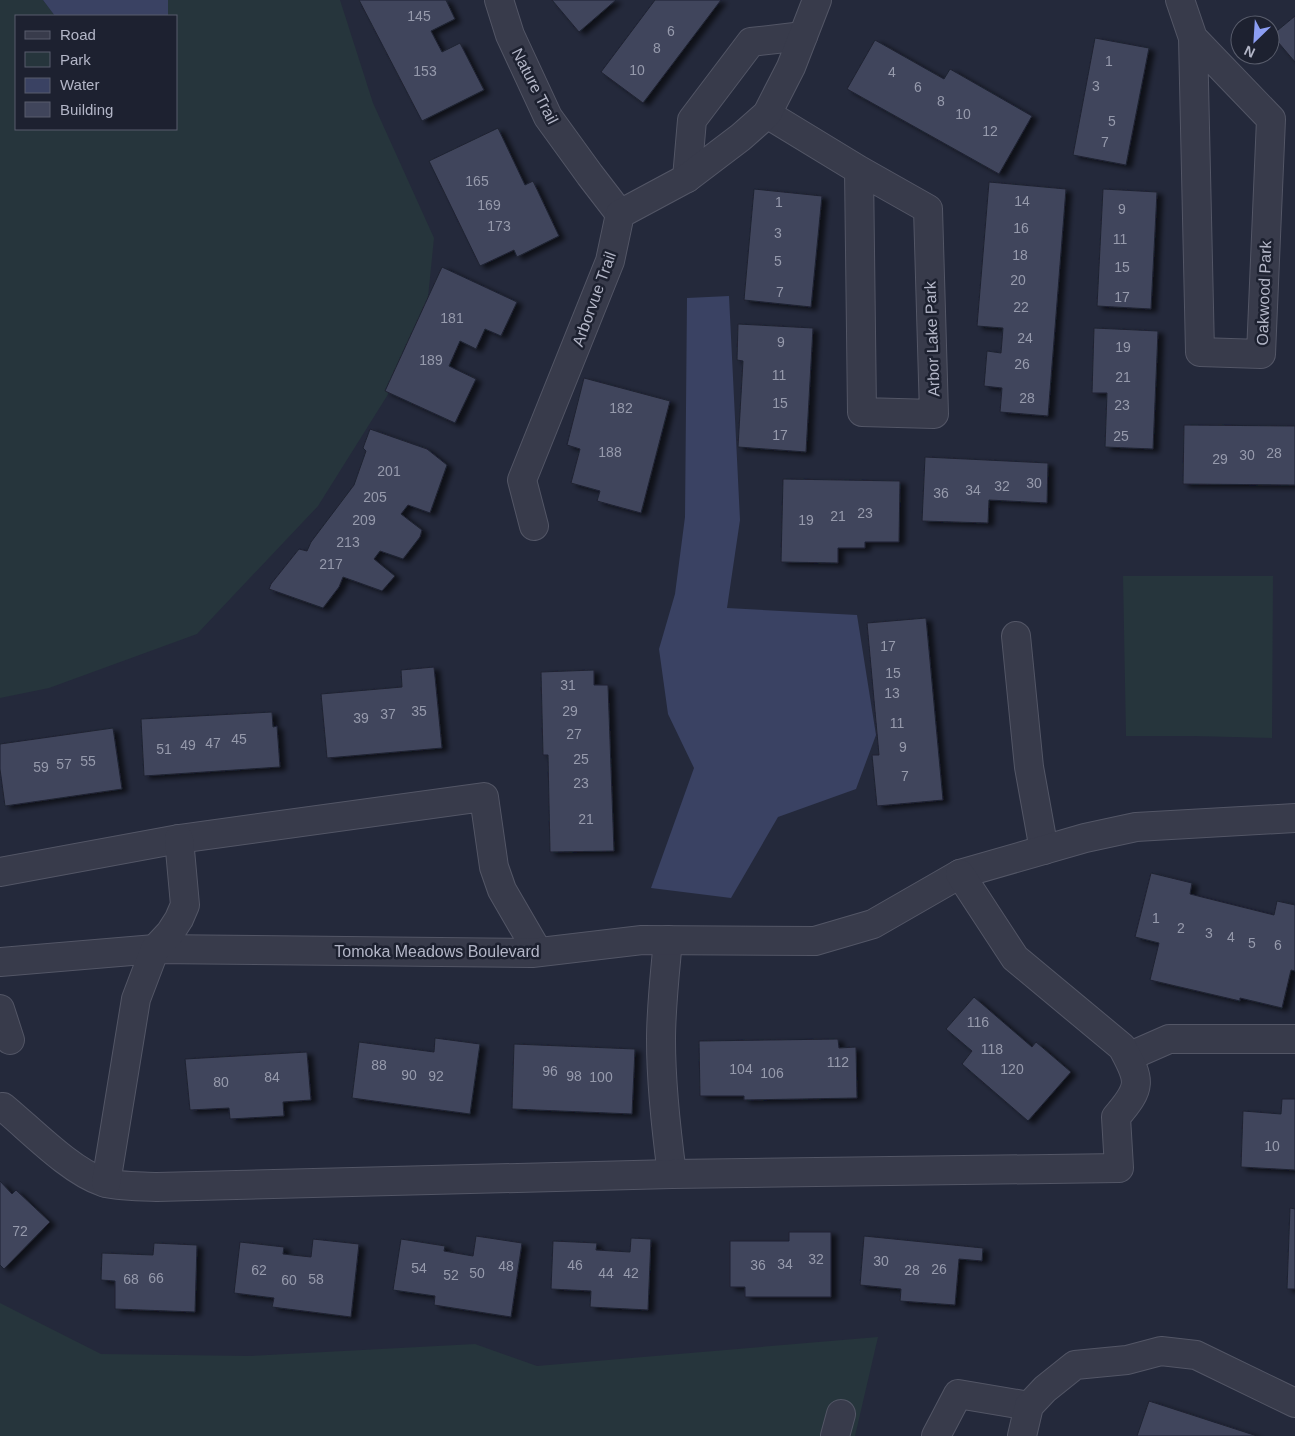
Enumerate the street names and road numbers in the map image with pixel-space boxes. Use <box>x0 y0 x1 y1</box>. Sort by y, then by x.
street label: Nature Trail <box>509 45 561 127</box>
street label: Oakwood Park <box>1254 239 1274 346</box>
street label: Arborvue Trail <box>569 249 619 349</box>
street label: Arbor Lake Park <box>921 280 943 397</box>
street label: Tomoka Meadows Boulevard <box>334 943 540 960</box>

